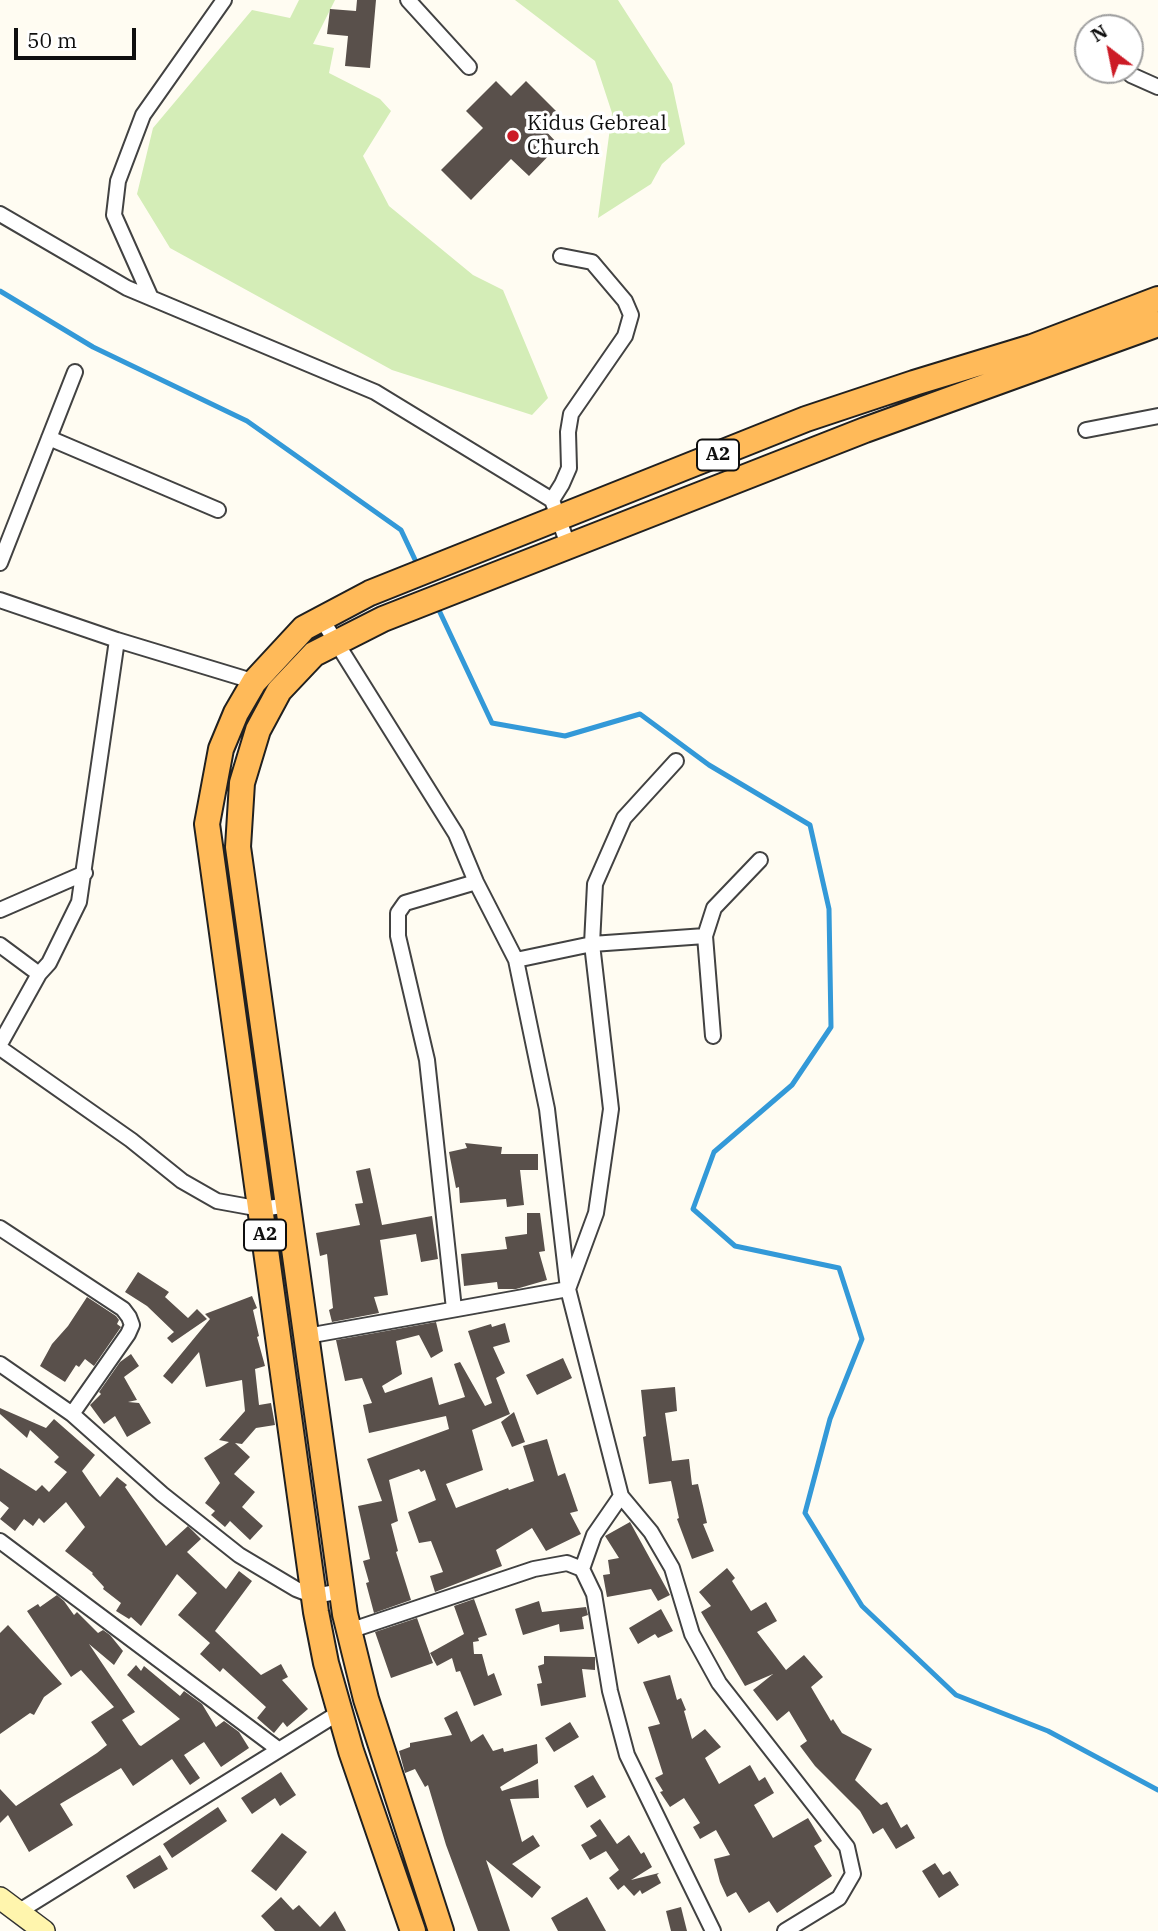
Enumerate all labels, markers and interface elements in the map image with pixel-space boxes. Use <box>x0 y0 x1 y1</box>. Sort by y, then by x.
scale bar <box>18 14 140 58</box>
north arrow <box>1074 14 1144 84</box>
text: N <box>1086 19 1112 47</box>
text: 50 m <box>27 26 77 54</box>
place label: Kidus Gebreal Church <box>527 111 667 161</box>
marker: Kidus Gebreal Church <box>505 128 521 144</box>
road number: A2 <box>697 440 739 470</box>
road number: A2 <box>244 1219 286 1250</box>

